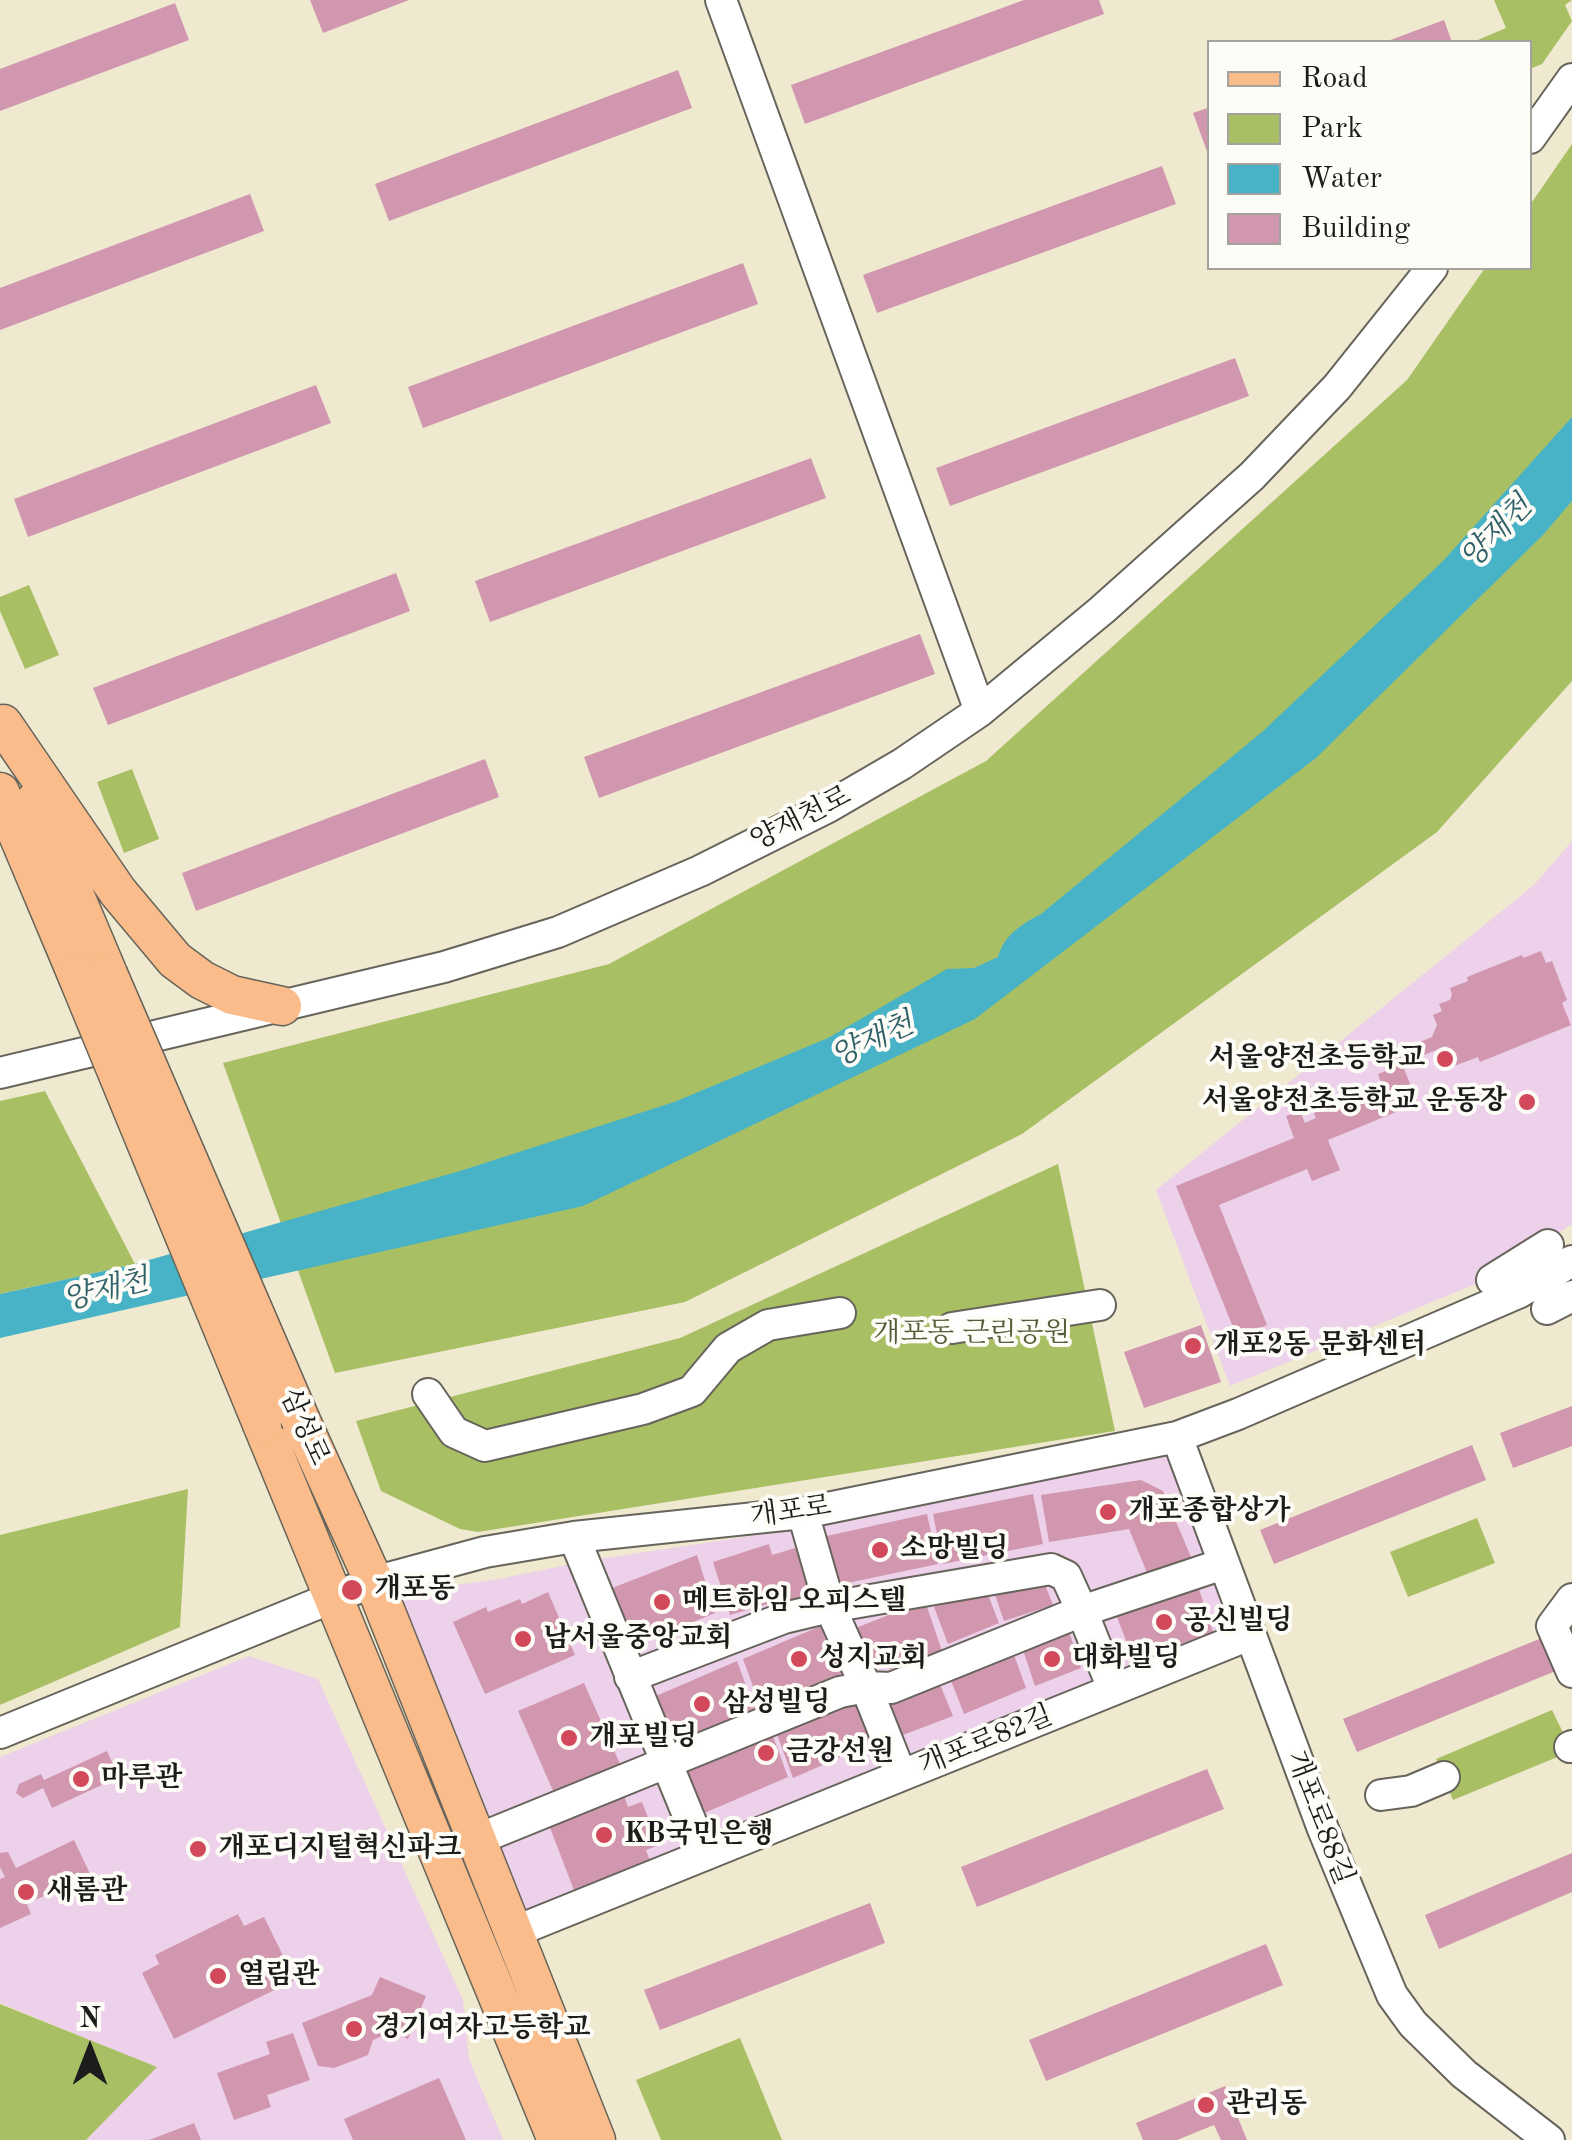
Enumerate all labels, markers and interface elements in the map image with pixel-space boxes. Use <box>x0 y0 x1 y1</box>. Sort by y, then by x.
legend <box>1207 40 1532 270</box>
text: Road <box>1301 64 1368 94</box>
text: Park <box>1301 114 1363 144</box>
text: Water <box>1301 164 1382 194</box>
text: Building <box>1301 214 1410 244</box>
water label: 양재천 <box>1454 489 1540 577</box>
street label: 양재천로 <box>745 779 857 859</box>
water label: 양재천 <box>826 1006 920 1076</box>
place label: 서울양전초등학교 <box>1209 1042 1425 1076</box>
marker: 서울양전초등학교 <box>1434 1048 1456 1070</box>
place label: 서울양전초등학교 운동장 <box>1202 1085 1507 1119</box>
marker: 서울양전초등학교 운동장 <box>1516 1091 1538 1113</box>
water label: 양재천 <box>59 1263 153 1319</box>
park label: 개포동 근린공원 <box>873 1317 1071 1351</box>
place label: 개포2동 문화센터 <box>1213 1329 1426 1363</box>
marker: 개포2동 문화센터 <box>1182 1335 1204 1357</box>
street label: 삼성로 <box>272 1383 336 1471</box>
street label: 개포로 <box>748 1490 834 1534</box>
place label: 개포종합상가 <box>1128 1495 1290 1529</box>
marker: 개포종합상가 <box>1097 1501 1119 1523</box>
place label: 소망빌딩 <box>900 1533 1008 1567</box>
marker: 소망빌딩 <box>869 1539 891 1561</box>
place label: 개포동 <box>374 1573 455 1607</box>
marker: 개포동 <box>339 1577 365 1603</box>
place label: 메트하임 오피스텔 <box>682 1585 906 1619</box>
marker: 메트하임 오피스텔 <box>651 1591 673 1613</box>
place label: 공신빌딩 <box>1184 1605 1292 1639</box>
marker: 공신빌딩 <box>1153 1611 1175 1633</box>
place label: 남서울중앙교회 <box>543 1622 732 1656</box>
marker: 남서울중앙교회 <box>512 1628 534 1650</box>
place label: 성지교회 <box>819 1642 927 1676</box>
place label: 대화빌딩 <box>1072 1642 1180 1676</box>
marker: 성지교회 <box>788 1648 810 1670</box>
marker: 대화빌딩 <box>1041 1648 1063 1670</box>
place label: 삼성빌딩 <box>722 1687 830 1721</box>
marker: 삼성빌딩 <box>691 1693 713 1715</box>
street label: 개포로82길 <box>914 1699 1058 1783</box>
place label: 개포빌딩 <box>589 1721 697 1755</box>
marker: 개포빌딩 <box>558 1727 580 1749</box>
place label: 금강선원 <box>786 1736 894 1770</box>
marker: 금강선원 <box>755 1742 777 1764</box>
street label: 개포로88길 <box>1278 1746 1360 1890</box>
place label: 마루관 <box>101 1762 182 1796</box>
marker: 마루관 <box>70 1768 92 1790</box>
place label: KB국민은행 <box>624 1818 774 1852</box>
marker: KB국민은행 <box>593 1824 615 1846</box>
place label: 개포디지털혁신파크 <box>218 1832 461 1866</box>
marker: 개포디지털혁신파크 <box>187 1838 209 1860</box>
place label: 새롬관 <box>46 1875 127 1909</box>
marker: 새롬관 <box>15 1881 37 1903</box>
place label: 열림관 <box>238 1959 319 1993</box>
marker: 열림관 <box>207 1965 229 1987</box>
north arrow <box>40 2000 140 2100</box>
text: N <box>79 2006 101 2034</box>
place label: 경기여자고등학교 <box>374 2012 590 2046</box>
marker: 경기여자고등학교 <box>343 2018 365 2040</box>
place label: 관리동 <box>1226 2088 1307 2122</box>
marker: 관리동 <box>1195 2094 1217 2116</box>

